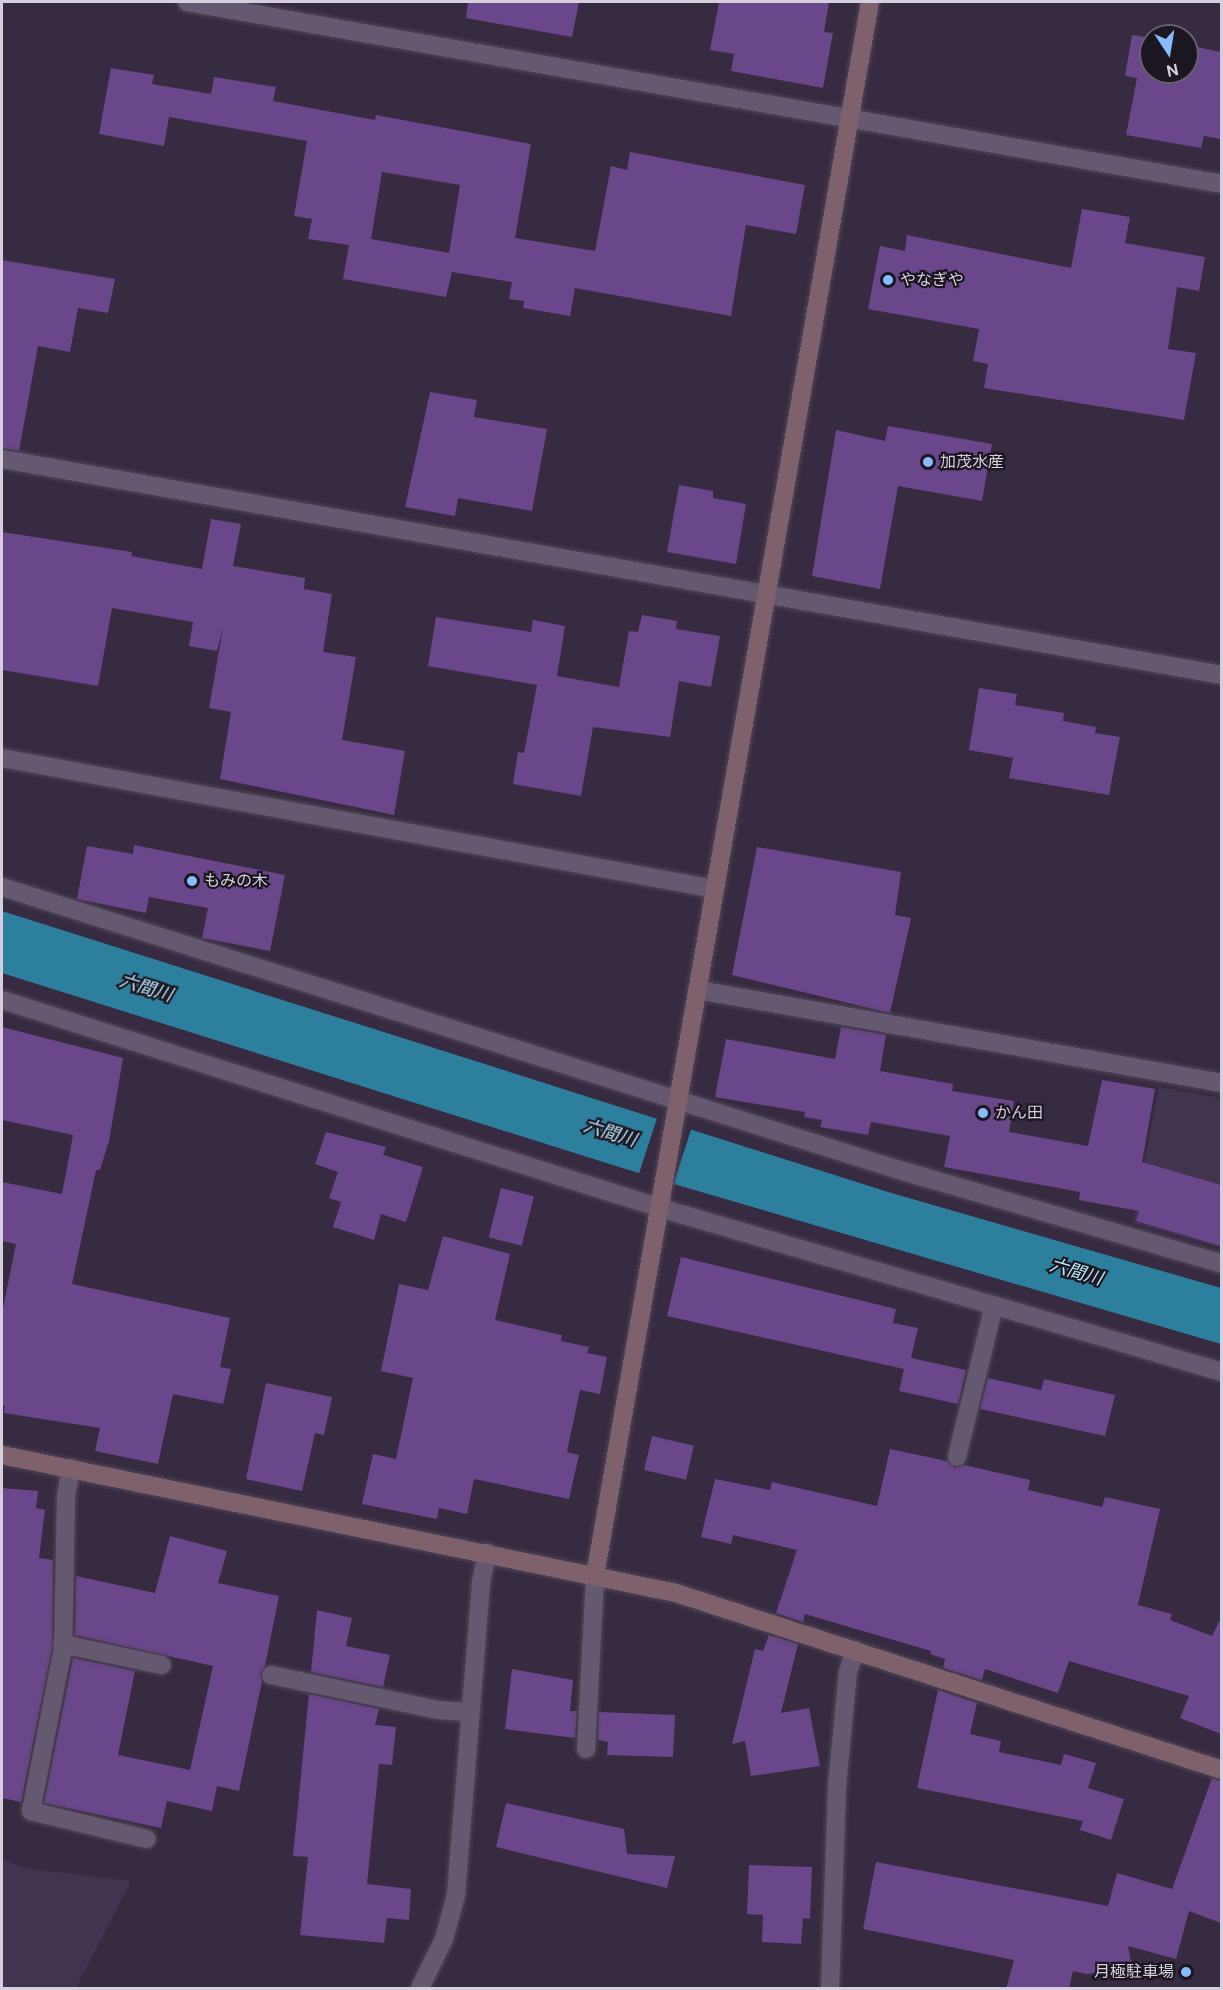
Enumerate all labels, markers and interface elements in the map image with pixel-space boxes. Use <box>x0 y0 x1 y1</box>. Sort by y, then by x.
north arrow <box>1139 24 1199 84</box>
text: N <box>1165 59 1180 82</box>
place label: やなぎや <box>900 270 964 290</box>
marker: やなぎや <box>881 273 895 287</box>
place label: 加茂水産 <box>940 452 1004 472</box>
marker: 加茂水産 <box>921 455 935 469</box>
place label: もみの木 <box>204 871 268 891</box>
marker: もみの木 <box>185 874 199 888</box>
water label: 六間川 <box>117 970 175 1006</box>
place label: かん田 <box>995 1103 1043 1123</box>
marker: かん田 <box>976 1106 990 1120</box>
water label: 六間川 <box>581 1115 639 1151</box>
water label: 六間川 <box>1047 1254 1105 1290</box>
place label: 月極駐車場 <box>1094 1962 1174 1982</box>
marker: 月極駐車場 <box>1179 1965 1193 1979</box>

